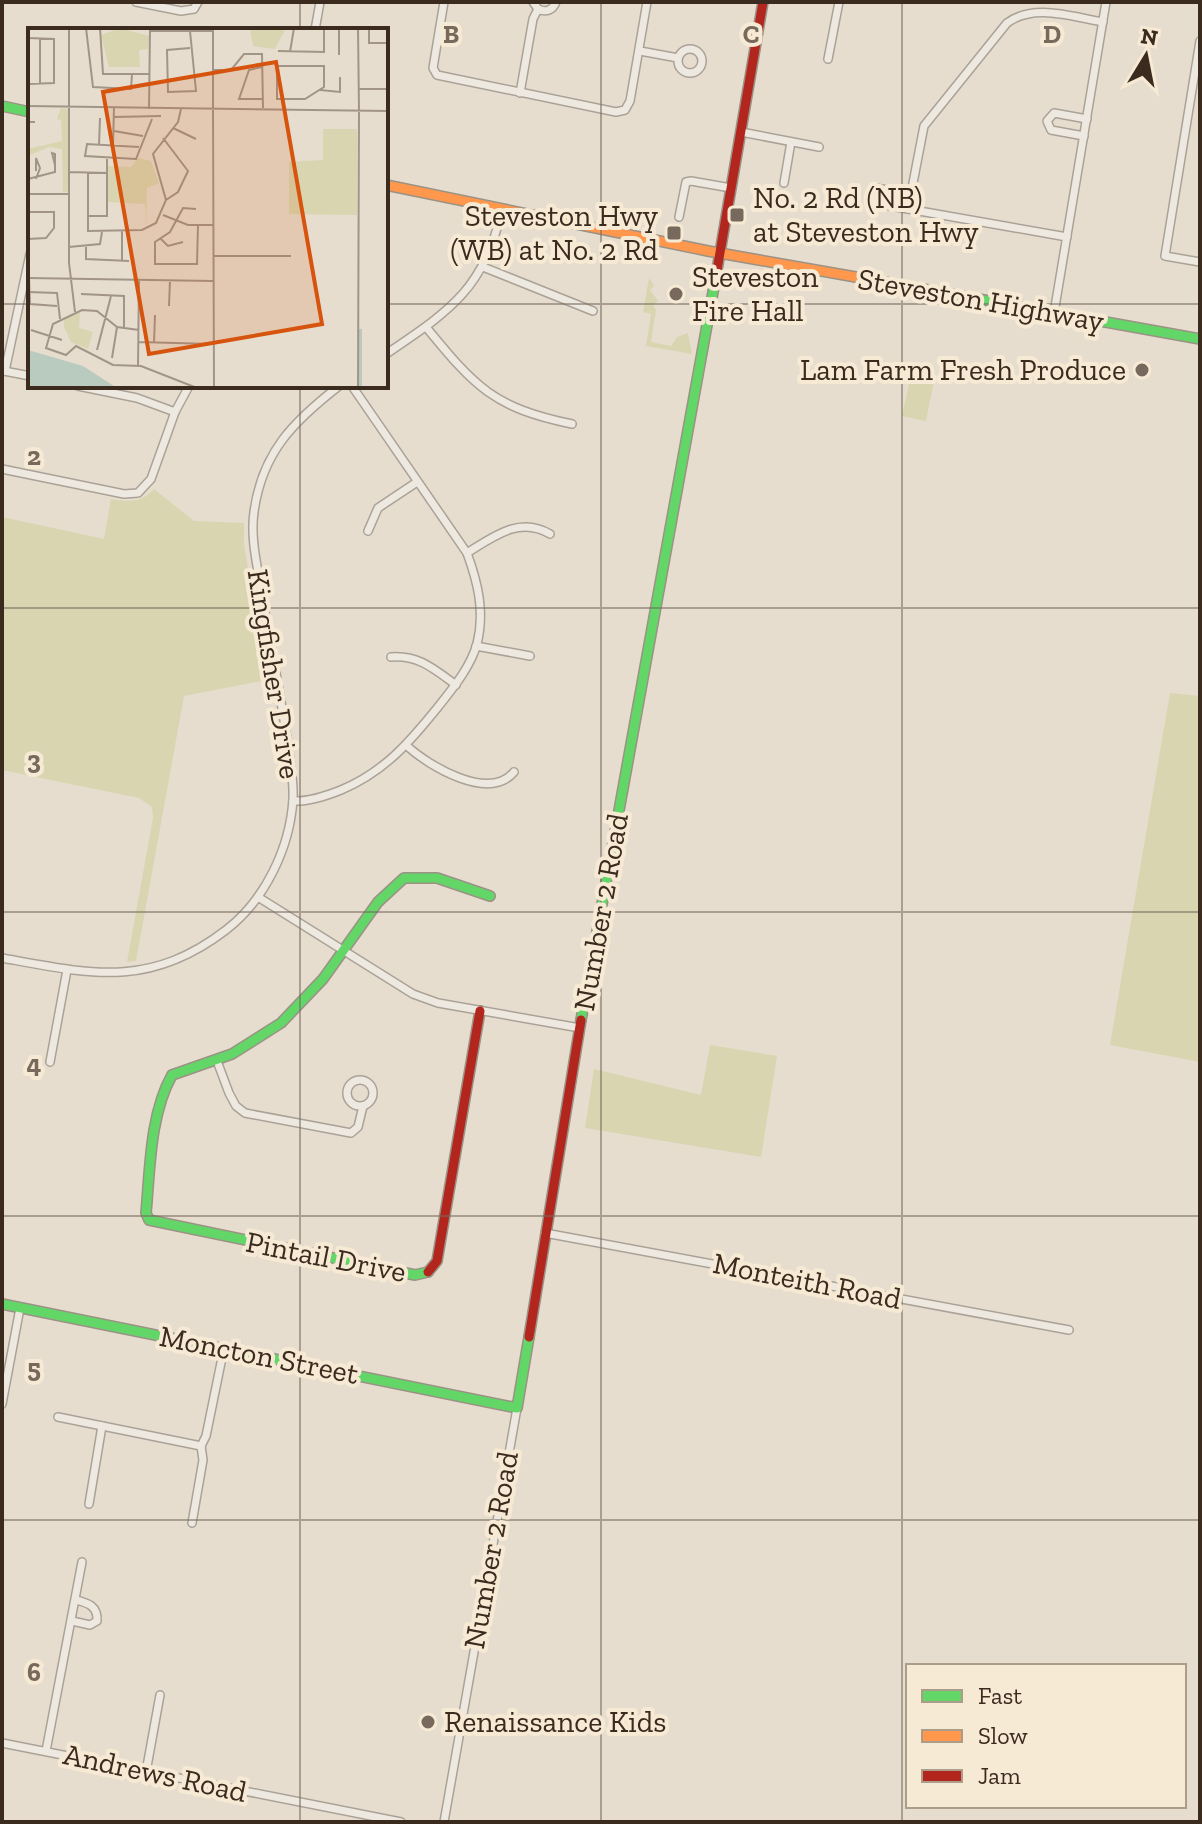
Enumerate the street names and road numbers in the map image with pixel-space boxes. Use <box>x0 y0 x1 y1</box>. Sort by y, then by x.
street label: Steveston Highway <box>855 261 1107 339</box>
street label: Kingfisher Drive <box>240 567 308 781</box>
street label: Number 2 Road <box>566 810 636 1014</box>
street label: Pintail Drive <box>243 1224 409 1290</box>
street label: Monteith Road <box>710 1245 905 1317</box>
street label: Moncton Street <box>157 1318 361 1392</box>
street label: Number 2 Road <box>456 1448 526 1652</box>
street label: Andrews Road <box>60 1736 251 1810</box>

